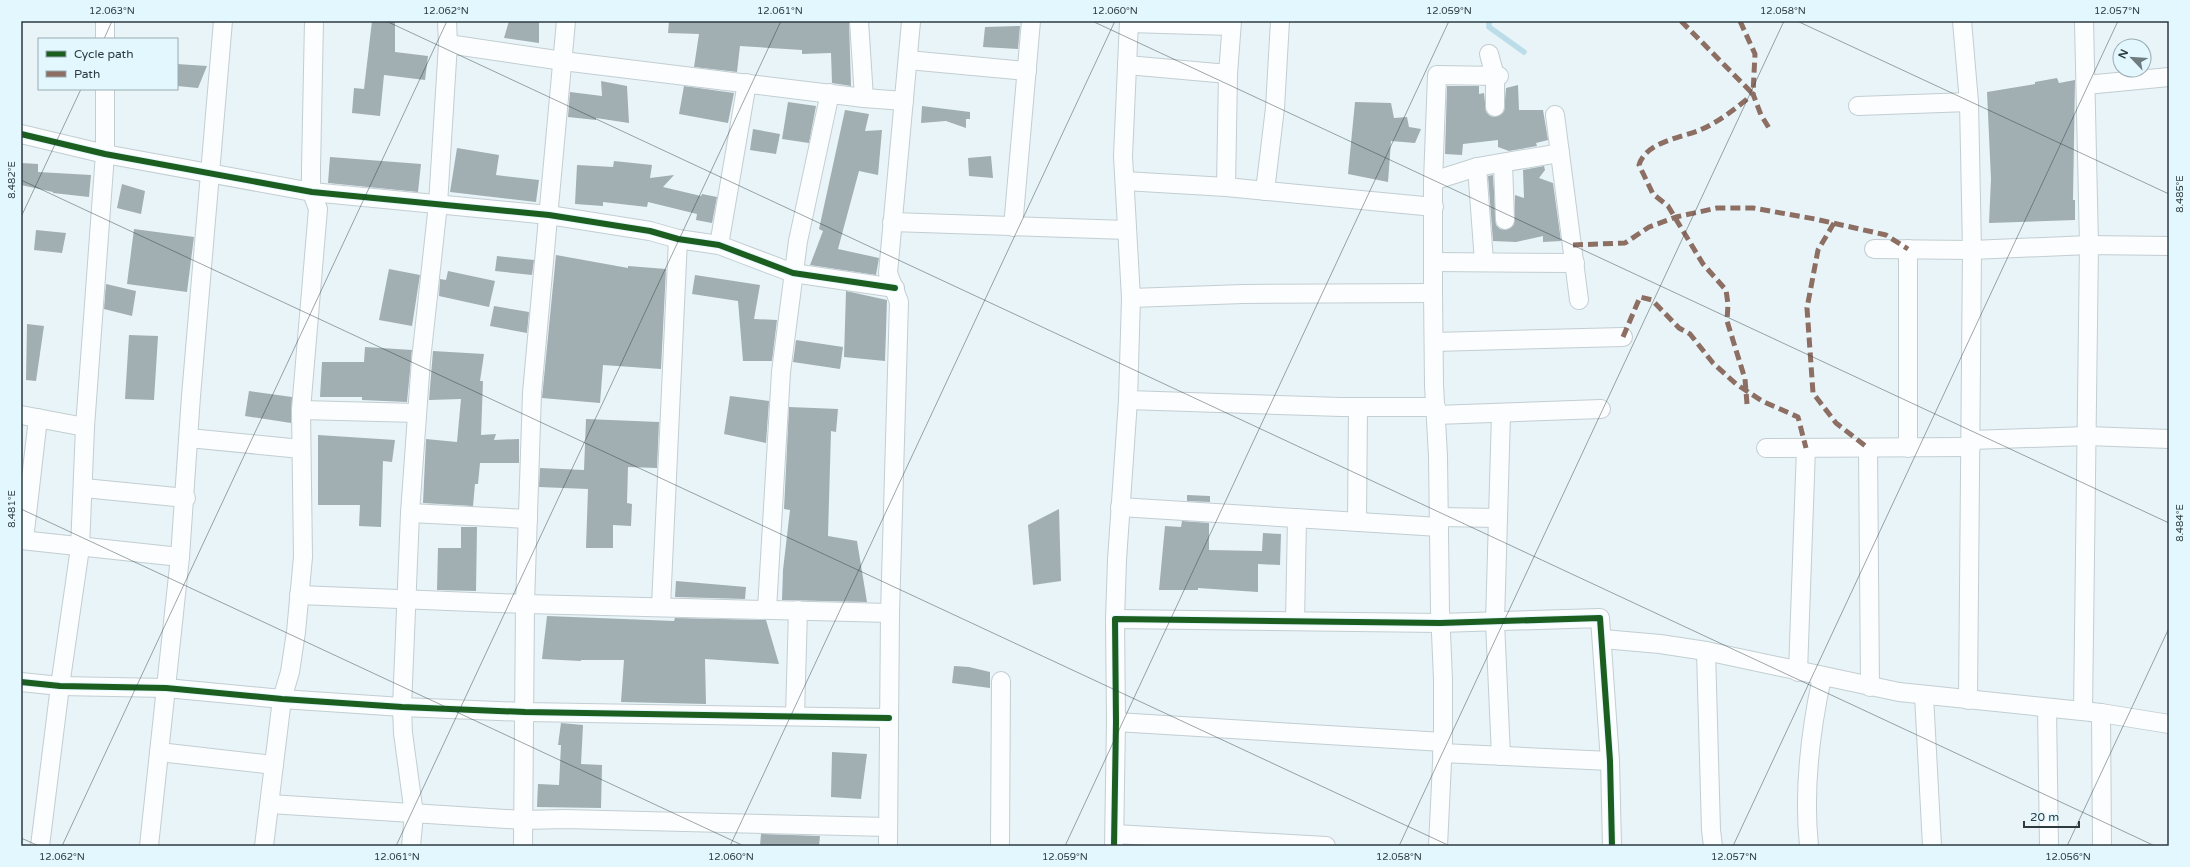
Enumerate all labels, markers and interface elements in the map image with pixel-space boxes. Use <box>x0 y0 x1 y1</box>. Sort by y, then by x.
text: 12.063°N <box>89 5 135 17</box>
text: 12.062°N <box>423 5 469 17</box>
text: 12.061°N <box>757 5 803 17</box>
text: 12.060°N <box>1092 5 1138 17</box>
text: 12.059°N <box>1426 5 1472 17</box>
text: 12.058°N <box>1760 5 1806 17</box>
text: 12.057°N <box>2094 5 2140 17</box>
legend <box>38 38 178 90</box>
north arrow <box>2112 38 2152 78</box>
text: Cycle path <box>74 47 133 61</box>
text: N <box>2116 47 2131 61</box>
text: Path <box>74 67 100 81</box>
text: 8.482°E <box>6 161 18 199</box>
text: 8.485°E <box>2174 175 2186 213</box>
text: 8.481°E <box>6 490 18 528</box>
text: 8.484°E <box>2174 504 2186 542</box>
scale bar <box>2024 803 2079 829</box>
text: 20 m <box>2030 810 2059 824</box>
text: 12.062°N <box>39 851 85 863</box>
text: 12.061°N <box>374 851 420 863</box>
text: 12.060°N <box>708 851 754 863</box>
text: 12.059°N <box>1042 851 1088 863</box>
text: 12.058°N <box>1376 851 1422 863</box>
text: 12.057°N <box>1711 851 1757 863</box>
text: 12.056°N <box>2045 851 2091 863</box>

